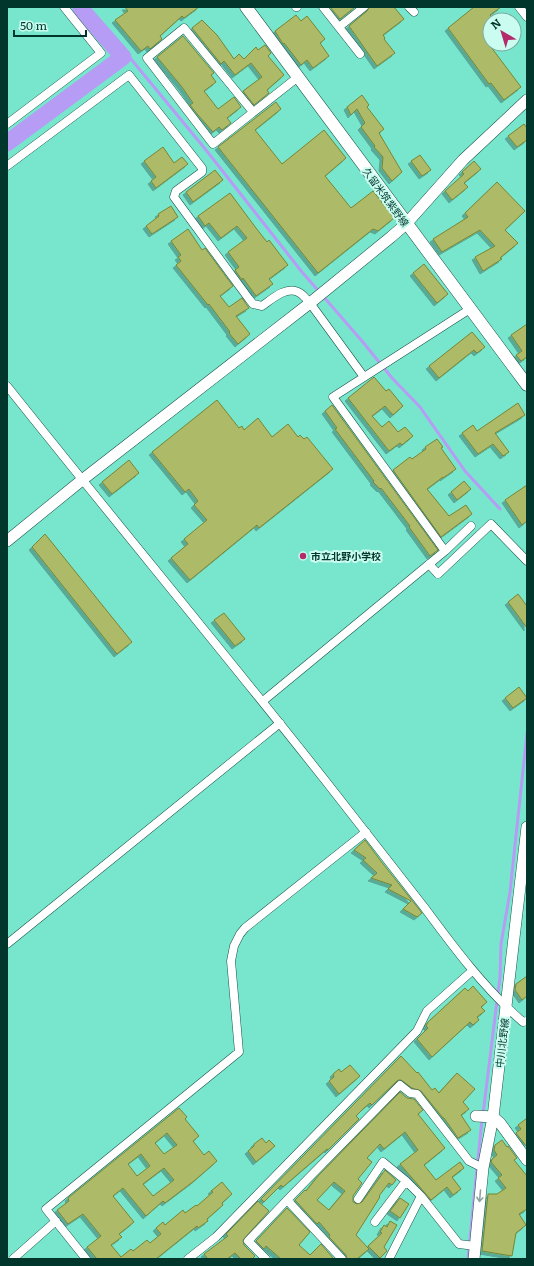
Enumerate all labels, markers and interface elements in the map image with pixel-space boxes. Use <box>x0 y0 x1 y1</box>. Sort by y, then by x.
scale bar <box>14 12 86 38</box>
north arrow <box>482 12 522 52</box>
text: N <box>487 14 504 32</box>
text: 50 m <box>20 16 47 34</box>
street label: 久留米筑紫野線 <box>360 164 413 229</box>
place label: 市立北野小学校 <box>311 548 381 563</box>
marker: 市立北野小学校 <box>298 551 308 561</box>
street label: 中川北野線 <box>491 1017 512 1069</box>
one-way arrow <box>476 1189 484 1202</box>

